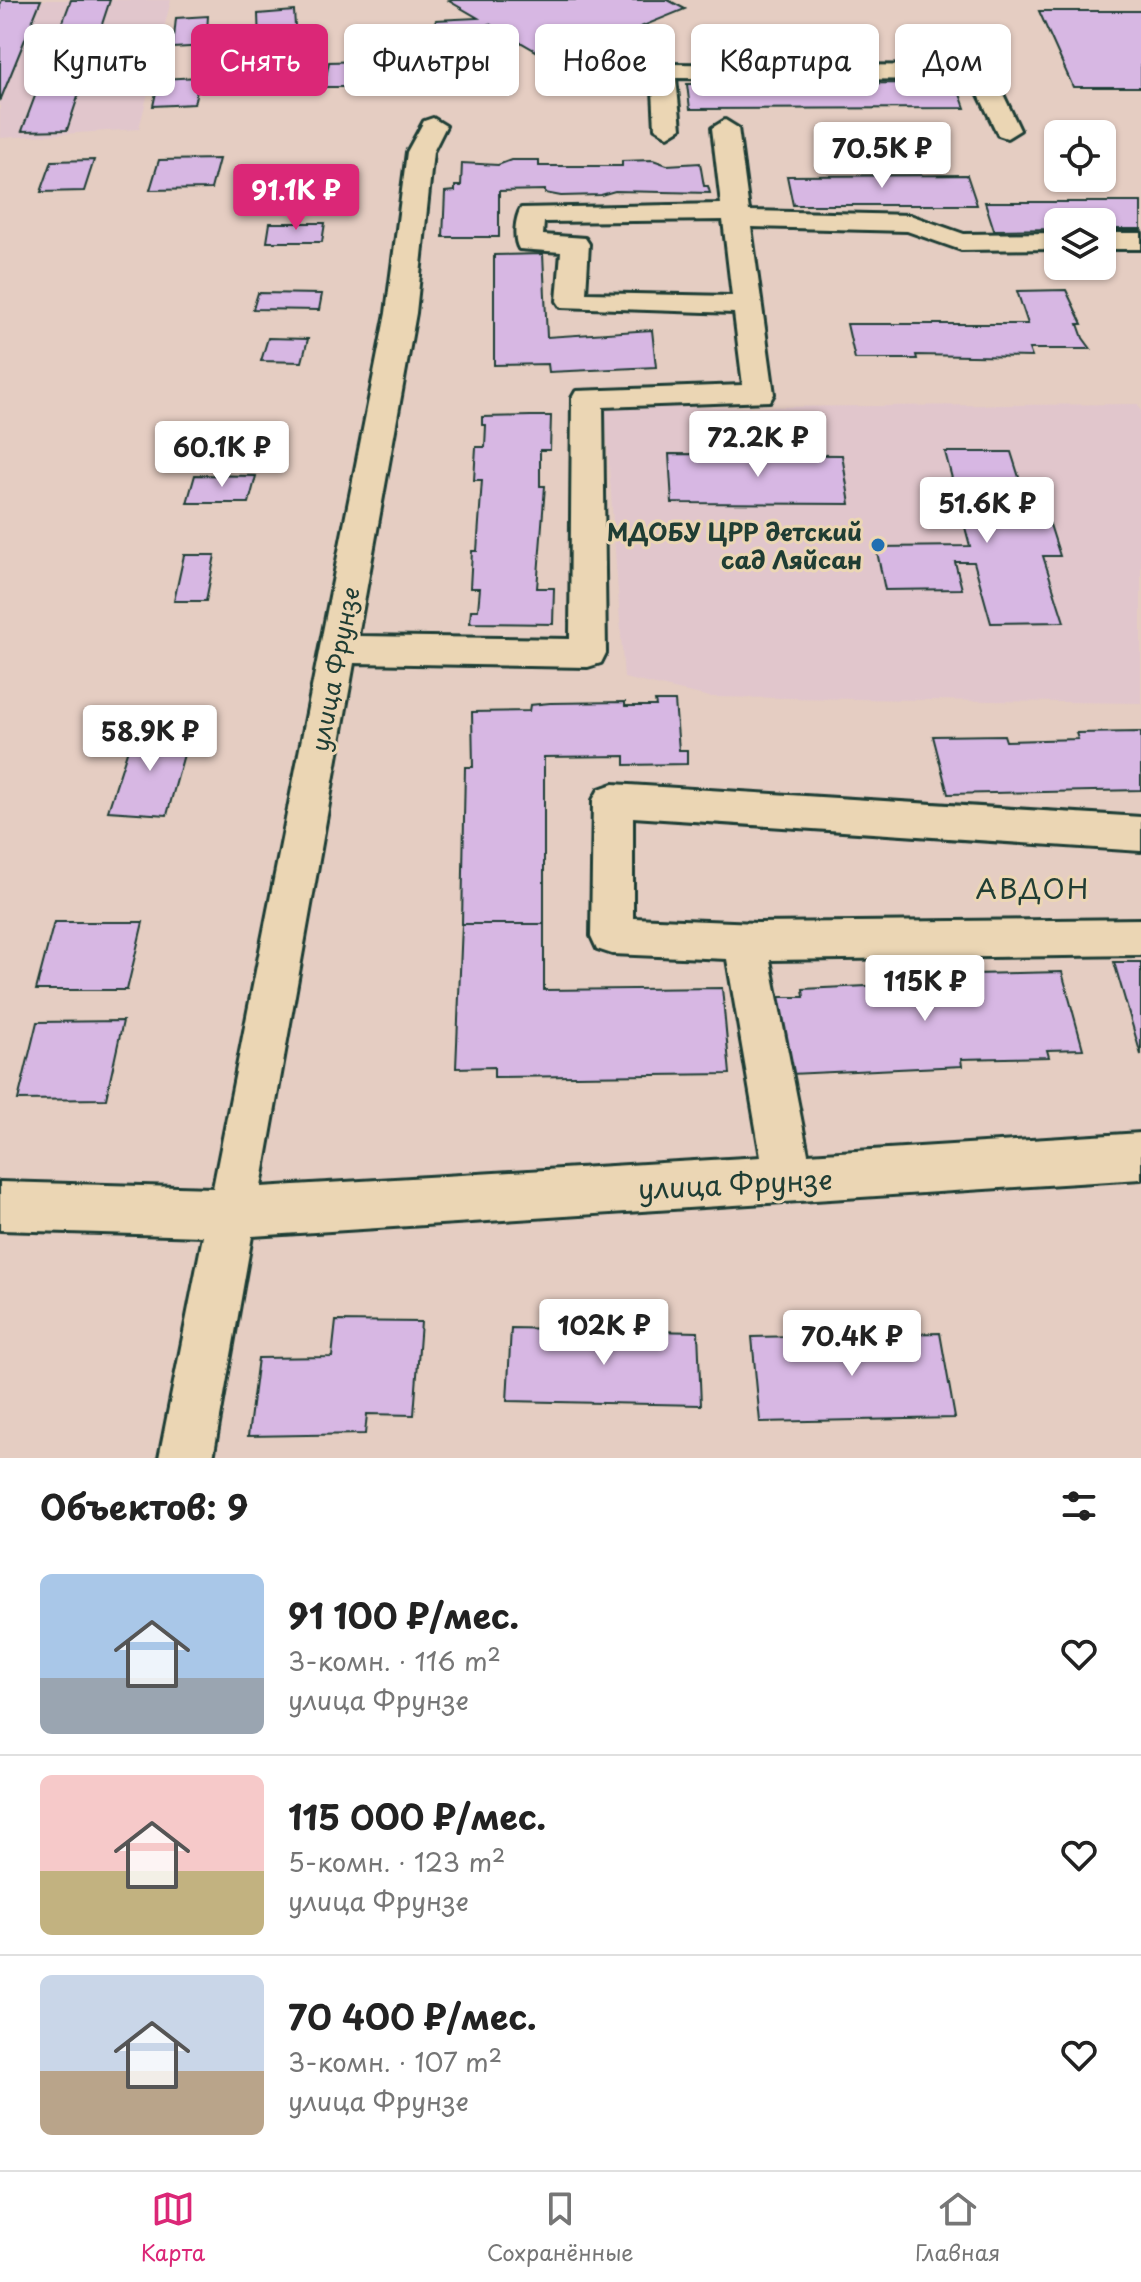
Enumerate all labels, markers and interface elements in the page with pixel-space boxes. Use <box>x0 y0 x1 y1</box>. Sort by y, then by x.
chip: Купить <box>24 24 175 96</box>
chip: Снять <box>191 24 328 96</box>
chip: Фильтры <box>344 24 519 96</box>
chip: Новое <box>535 24 675 96</box>
chip: Квартира <box>691 24 879 96</box>
chip: Дом <box>895 24 1011 96</box>
map controls <box>1044 120 1116 280</box>
button: locate <box>1044 120 1116 192</box>
pin: 70.5K ₽ <box>808 122 956 190</box>
text: 70.5K ₽ <box>832 128 932 167</box>
pin: 91.1K ₽ <box>222 164 370 232</box>
text: 91.1K ₽ <box>251 170 341 209</box>
button: layers <box>1044 208 1116 280</box>
pin: 72.2K ₽ <box>684 411 832 479</box>
text: 72.2K ₽ <box>707 417 809 456</box>
pin: 60.1K ₽ <box>148 421 296 489</box>
text: 60.1K ₽ <box>173 427 271 466</box>
pin: 51.6K ₽ <box>913 477 1061 545</box>
text: 51.6K ₽ <box>938 483 1036 522</box>
place label: МДОБУ ЦРР детский сад Ляйсан <box>607 513 862 577</box>
marker: МДОБУ ЦРР детский сад Ляйсан <box>869 536 887 554</box>
street label: улица Фрунзе <box>300 584 368 754</box>
pin: 58.9K ₽ <box>76 705 224 773</box>
text: 58.9K ₽ <box>101 711 199 750</box>
district label: АВДОН <box>975 866 1091 909</box>
pin: 115K ₽ <box>860 955 990 1023</box>
text: 115K ₽ <box>883 961 967 1000</box>
street label: улица Фрунзе <box>637 1156 833 1210</box>
pin: 102K ₽ <box>539 1299 669 1367</box>
text: 102K ₽ <box>557 1305 651 1344</box>
pin: 70.4K ₽ <box>778 1310 926 1378</box>
text: 70.4K ₽ <box>801 1316 903 1355</box>
text: Объектов: 9 <box>40 1480 248 1532</box>
icon: filters <box>1057 1484 1101 1528</box>
text: 91 100 ₽/мес. <box>288 1589 519 1641</box>
icon: home <box>104 1606 200 1702</box>
icon: heart <box>1057 1632 1101 1676</box>
text: 3-комн. · 116 m² <box>288 1641 501 1680</box>
text: улица Фрунзе <box>288 1680 468 1719</box>
text: 115 000 ₽/мес. <box>288 1790 546 1842</box>
icon: home <box>104 1807 200 1903</box>
icon: heart <box>1057 1833 1101 1877</box>
text: 5-комн. · 123 m² <box>288 1842 505 1881</box>
text: улица Фрунзе <box>288 1881 468 1920</box>
text: 70 400 ₽/мес. <box>288 1990 537 2042</box>
icon: home <box>104 2007 200 2103</box>
icon: heart <box>1057 2033 1101 2077</box>
text: 3-комн. · 107 m² <box>288 2042 502 2081</box>
text: улица Фрунзе <box>288 2081 468 2120</box>
tab: Карта <box>141 2187 205 2268</box>
tab: Сохранённые <box>487 2187 634 2268</box>
tab: Главная <box>915 2187 1000 2268</box>

